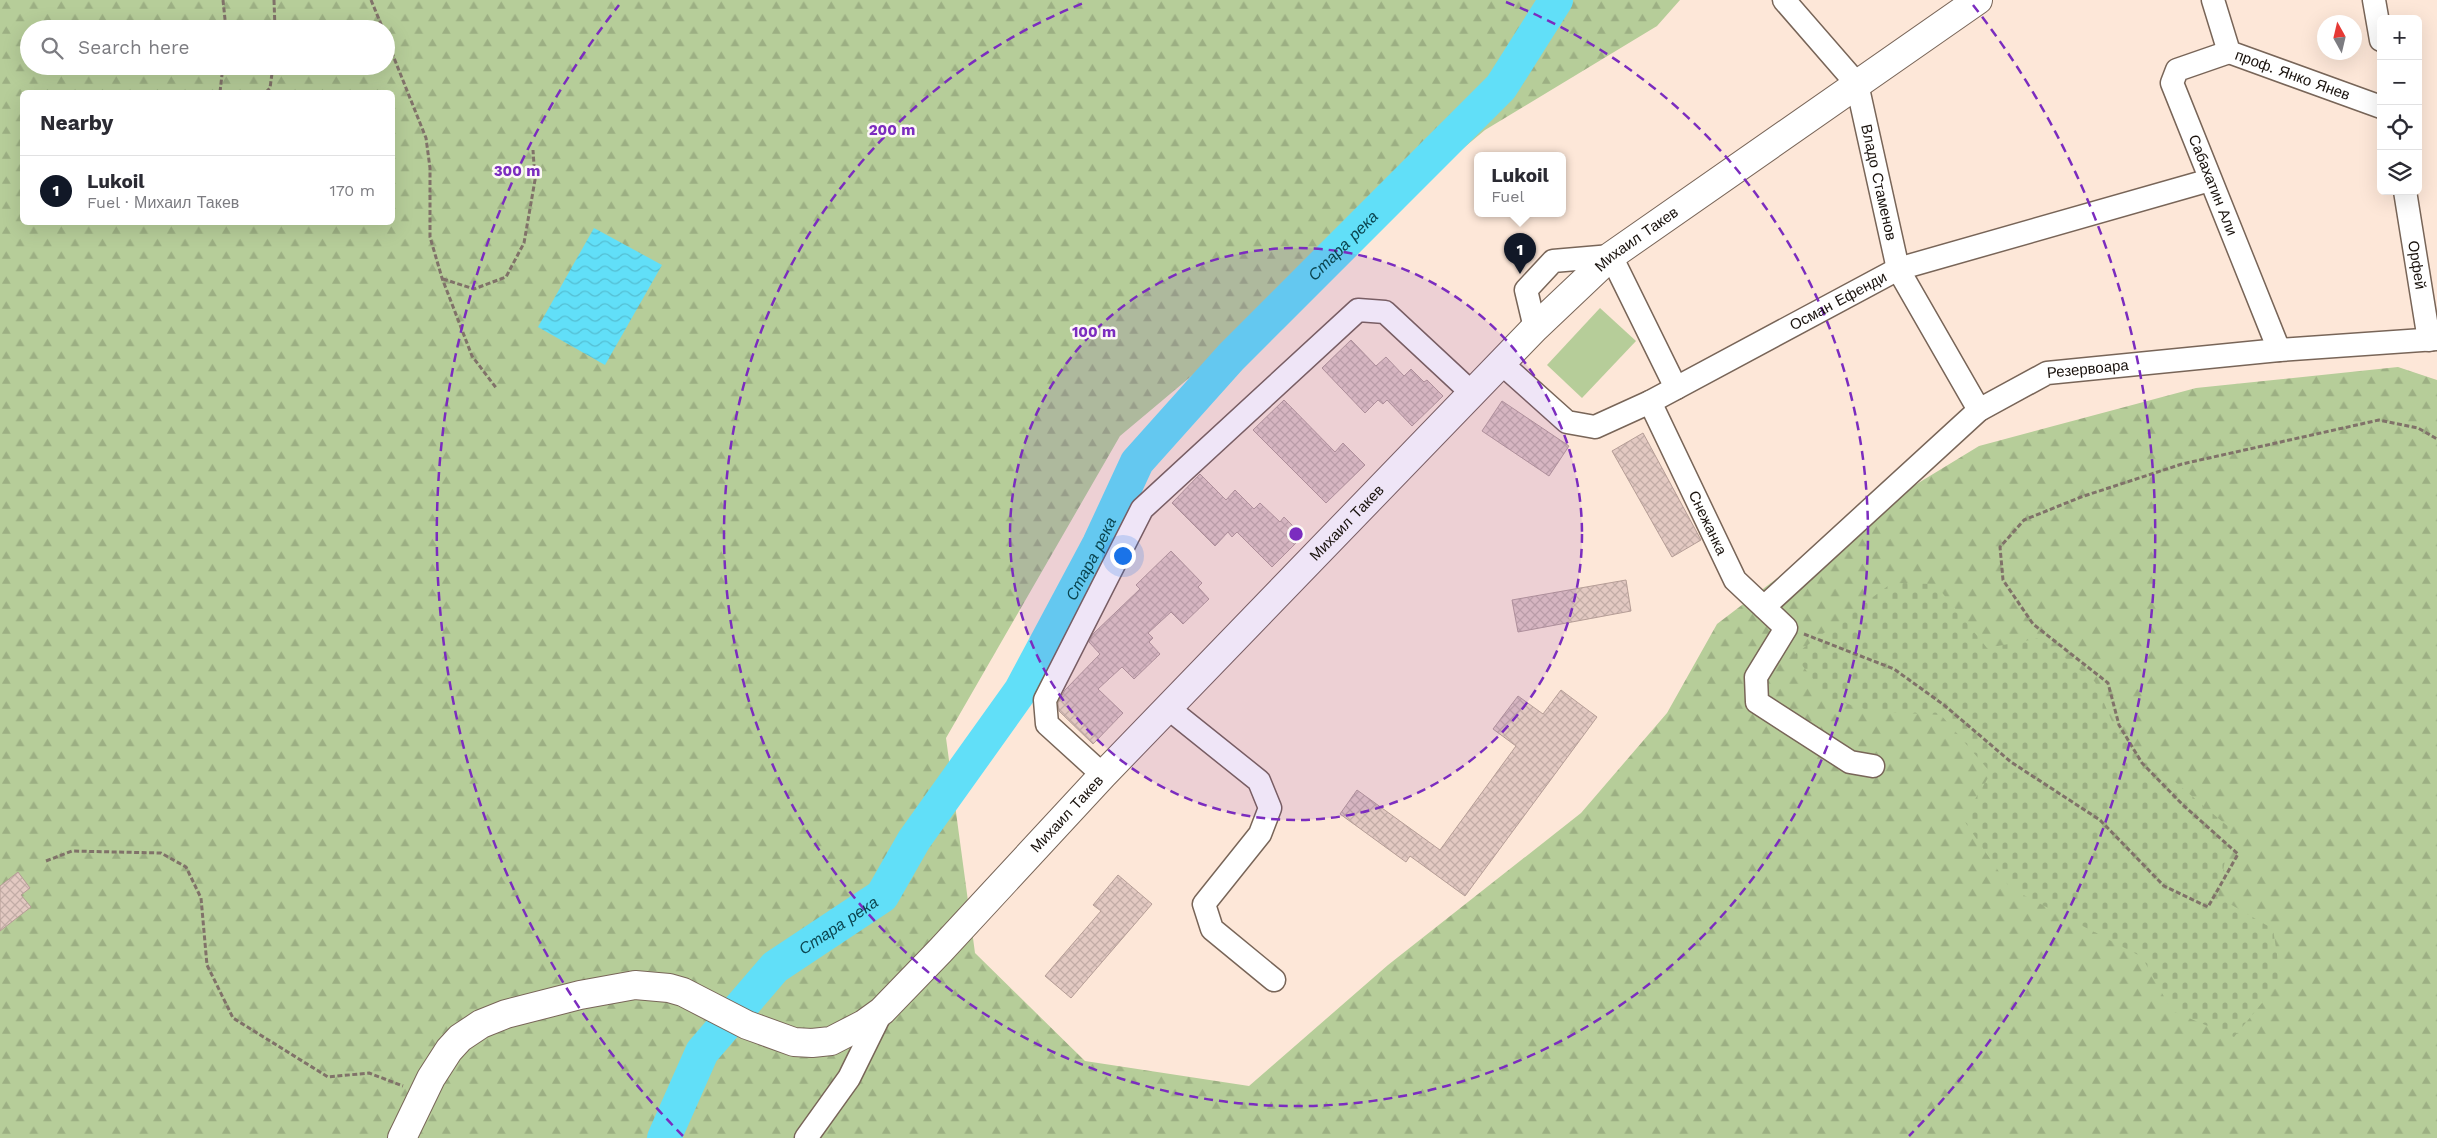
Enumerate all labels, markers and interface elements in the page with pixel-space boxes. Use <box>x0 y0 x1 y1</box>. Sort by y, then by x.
north arrow <box>2317 15 2362 60</box>
map controls <box>2377 15 2422 195</box>
button: + <box>2377 15 2422 60</box>
search box <box>20 20 395 75</box>
icon: search <box>38 34 66 62</box>
text: Search here <box>78 36 189 59</box>
street label: проф. Янко Янев <box>2233 46 2353 104</box>
button: − <box>2377 60 2422 105</box>
button: locate <box>2377 105 2422 150</box>
text: Nearby <box>40 110 113 135</box>
text: 200 m <box>869 121 915 139</box>
street label: Владо Стаменов <box>1857 123 1900 242</box>
street label: Сабахатин Али <box>2185 132 2241 238</box>
button: layers <box>2377 150 2422 195</box>
popup <box>1474 152 1566 217</box>
text: 300 m <box>494 162 540 180</box>
text: Lukoil <box>1491 164 1549 187</box>
text: Lukoil <box>87 170 145 193</box>
text: 1 <box>53 181 59 200</box>
text: 170 m <box>329 181 375 200</box>
text: Fuel <box>1491 187 1524 206</box>
text: Fuel · Михаил Такев <box>87 193 239 212</box>
street label: Михаил Такев <box>1591 203 1682 275</box>
water label: Стара река <box>1304 207 1382 285</box>
pin: 1 <box>1504 233 1536 274</box>
street label: Орфей <box>2404 239 2430 291</box>
street label: Осман Ефенди <box>1787 268 1890 334</box>
text: 100 m <box>1072 323 1116 341</box>
street label: Резервоара <box>2046 356 2130 382</box>
street label: Михаил Такев <box>1306 481 1388 564</box>
street label: Снежанка <box>1685 488 1731 559</box>
water label: Стара река <box>1062 514 1120 604</box>
centre of rings <box>1287 525 1305 543</box>
your location <box>1110 543 1136 569</box>
street label: Михаил Такев <box>1027 772 1107 856</box>
water label: Стара река <box>795 892 882 959</box>

